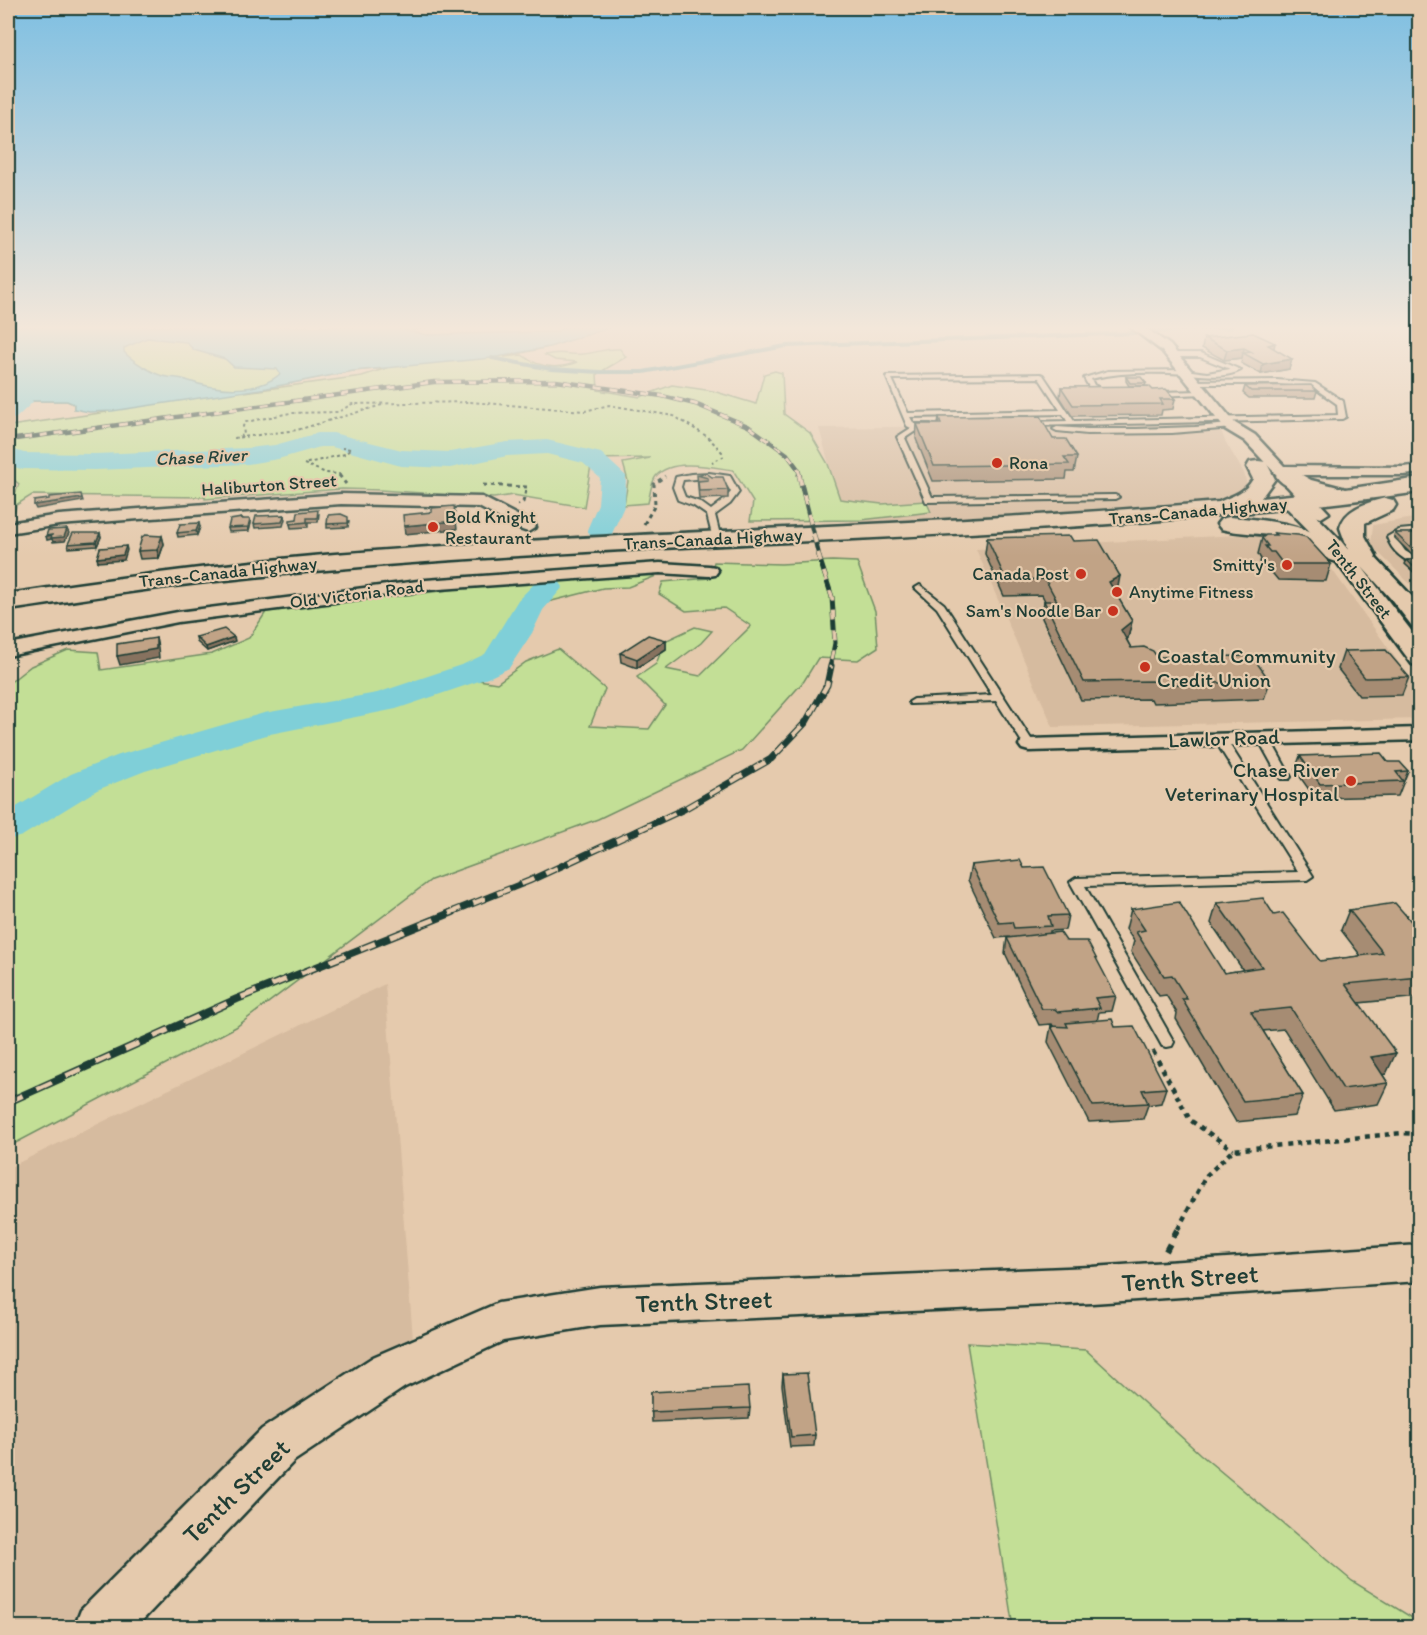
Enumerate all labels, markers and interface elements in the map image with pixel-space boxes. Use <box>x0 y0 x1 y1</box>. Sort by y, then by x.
water label: Chase River <box>155 444 249 470</box>
place label: Rona <box>1009 452 1048 474</box>
marker: Rona <box>990 456 1004 470</box>
street label: Haliburton Street <box>201 469 338 501</box>
street label: Trans-Canada Highway <box>1108 492 1289 530</box>
place label: Bold Knight Restaurant <box>445 506 536 549</box>
marker: Bold Knight Restaurant <box>426 520 440 534</box>
street label: Trans-Canada Highway <box>623 523 804 555</box>
street label: Tenth Street <box>1321 535 1397 623</box>
street label: Trans-Canada Highway <box>138 552 319 592</box>
place label: Smitty's <box>1212 554 1275 576</box>
marker: Smitty's <box>1280 558 1294 572</box>
place label: Canada Post <box>972 563 1069 585</box>
marker: Canada Post <box>1074 567 1088 581</box>
street label: Old Victoria Road <box>288 575 426 613</box>
place label: Anytime Fitness <box>1129 581 1254 603</box>
marker: Anytime Fitness <box>1110 585 1124 599</box>
place label: Sam's Noodle Bar <box>966 600 1101 622</box>
marker: Sam's Noodle Bar <box>1106 604 1120 618</box>
place label: Coastal Community Credit Union <box>1157 643 1336 692</box>
marker: Coastal Community Credit Union <box>1138 660 1152 674</box>
street label: Lawlor Road <box>1168 724 1281 752</box>
place label: Chase River Veterinary Hospital <box>1165 757 1340 806</box>
marker: Chase River Veterinary Hospital <box>1344 774 1358 788</box>
street label: Tenth Street <box>1120 1257 1260 1299</box>
street label: Tenth Street <box>635 1283 773 1319</box>
street label: Tenth Street <box>176 1432 297 1550</box>

